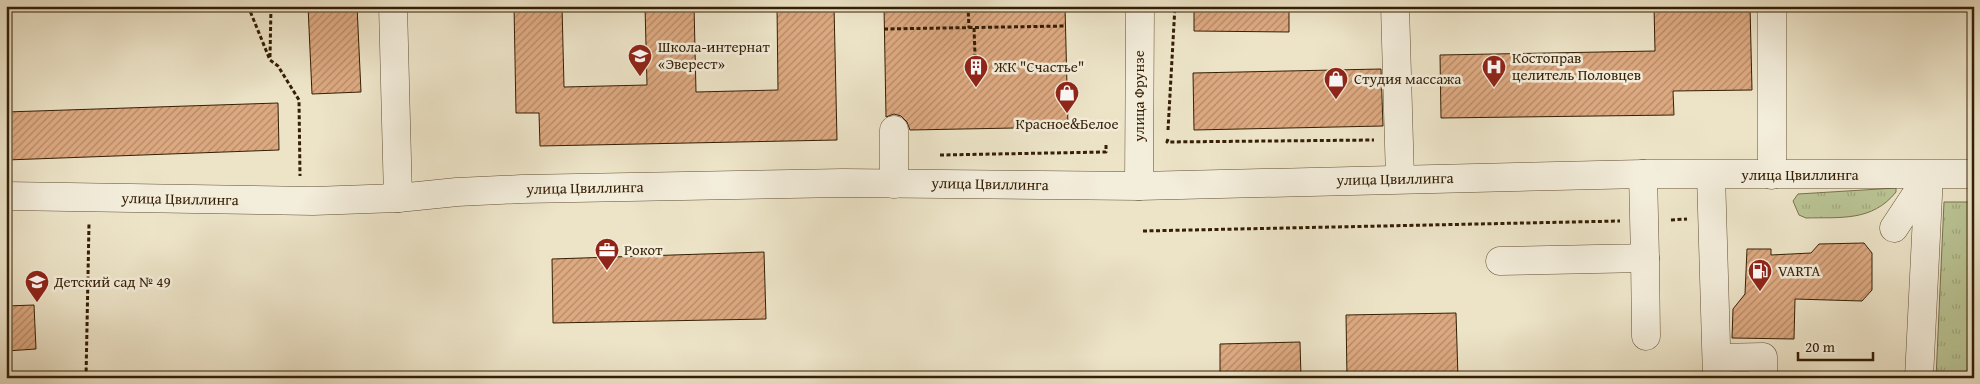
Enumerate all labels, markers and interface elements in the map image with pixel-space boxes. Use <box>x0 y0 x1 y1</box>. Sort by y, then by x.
place label: Школа-интернат «Эверест» <box>658 36 770 74</box>
school or university icon: Школа-интернат «Эверест» <box>627 43 653 77</box>
place label: Костоправ целитель Половцев <box>1512 47 1641 85</box>
street label: улица Фрунзе <box>1128 50 1149 143</box>
building icon: ЖК "Счастье" <box>963 54 989 88</box>
hospital icon: Костоправ целитель Половцев <box>1481 54 1507 88</box>
place label: ЖК "Счастье" <box>993 56 1084 77</box>
shop icon: Студия массажа <box>1323 66 1349 100</box>
place label: Студия массажа <box>1354 68 1462 89</box>
shop icon: Красное&Белое <box>1054 80 1080 114</box>
place label: Красное&Белое <box>1015 113 1119 134</box>
street label: улица Цвиллинга <box>1740 164 1860 185</box>
street label: улица Цвиллинга <box>1335 167 1455 190</box>
street label: улица Цвиллинга <box>930 172 1050 195</box>
street label: улица Цвиллинга <box>525 176 645 199</box>
street label: улица Цвиллинга <box>120 187 240 210</box>
office icon: Рокот <box>594 237 620 271</box>
place label: Рокот <box>624 239 663 260</box>
fuel station icon: VARTA <box>1747 258 1773 292</box>
place label: VARTA <box>1778 260 1820 281</box>
school or university icon: Детский сад № 49 <box>24 269 50 303</box>
place label: Детский сад № 49 <box>53 271 171 292</box>
scale bar <box>1798 329 1872 361</box>
text: 20 m <box>1805 336 1836 357</box>

